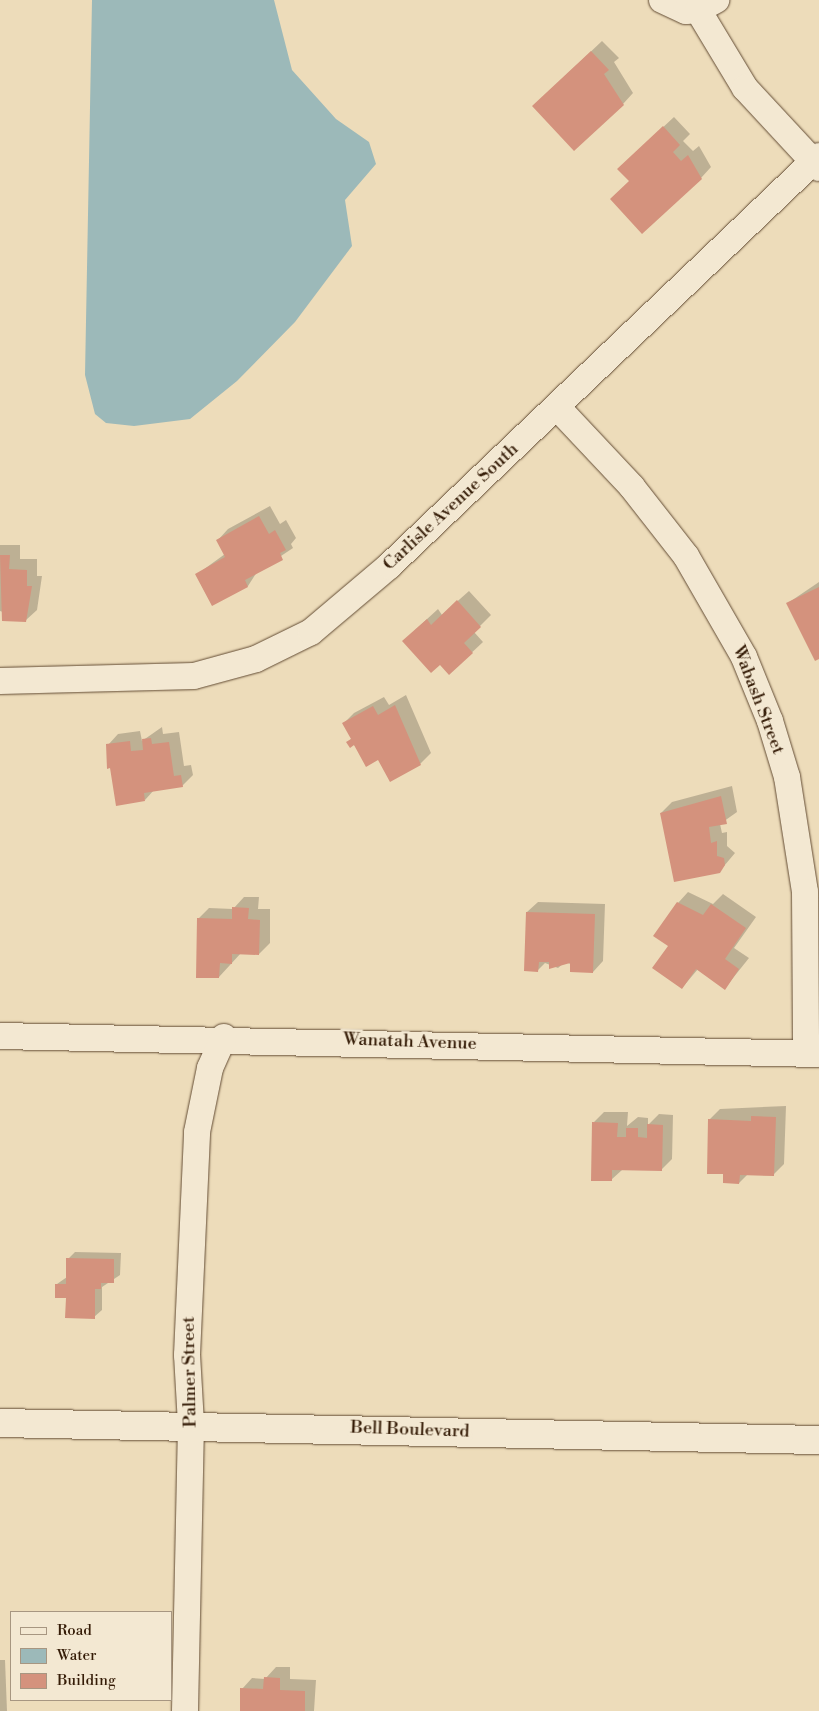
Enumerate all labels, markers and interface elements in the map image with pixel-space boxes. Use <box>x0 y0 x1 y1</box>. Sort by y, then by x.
street label: Carlisle Avenue South <box>379 439 523 575</box>
street label: Wabash Street <box>727 643 789 757</box>
street label: Wanatah Avenue <box>343 1029 477 1055</box>
street label: Palmer Street <box>178 1316 202 1428</box>
street label: Bell Boulevard <box>350 1417 470 1443</box>
legend <box>10 1611 172 1701</box>
text: Road <box>57 1621 92 1640</box>
text: Water <box>57 1646 96 1665</box>
text: Building <box>57 1671 116 1690</box>

